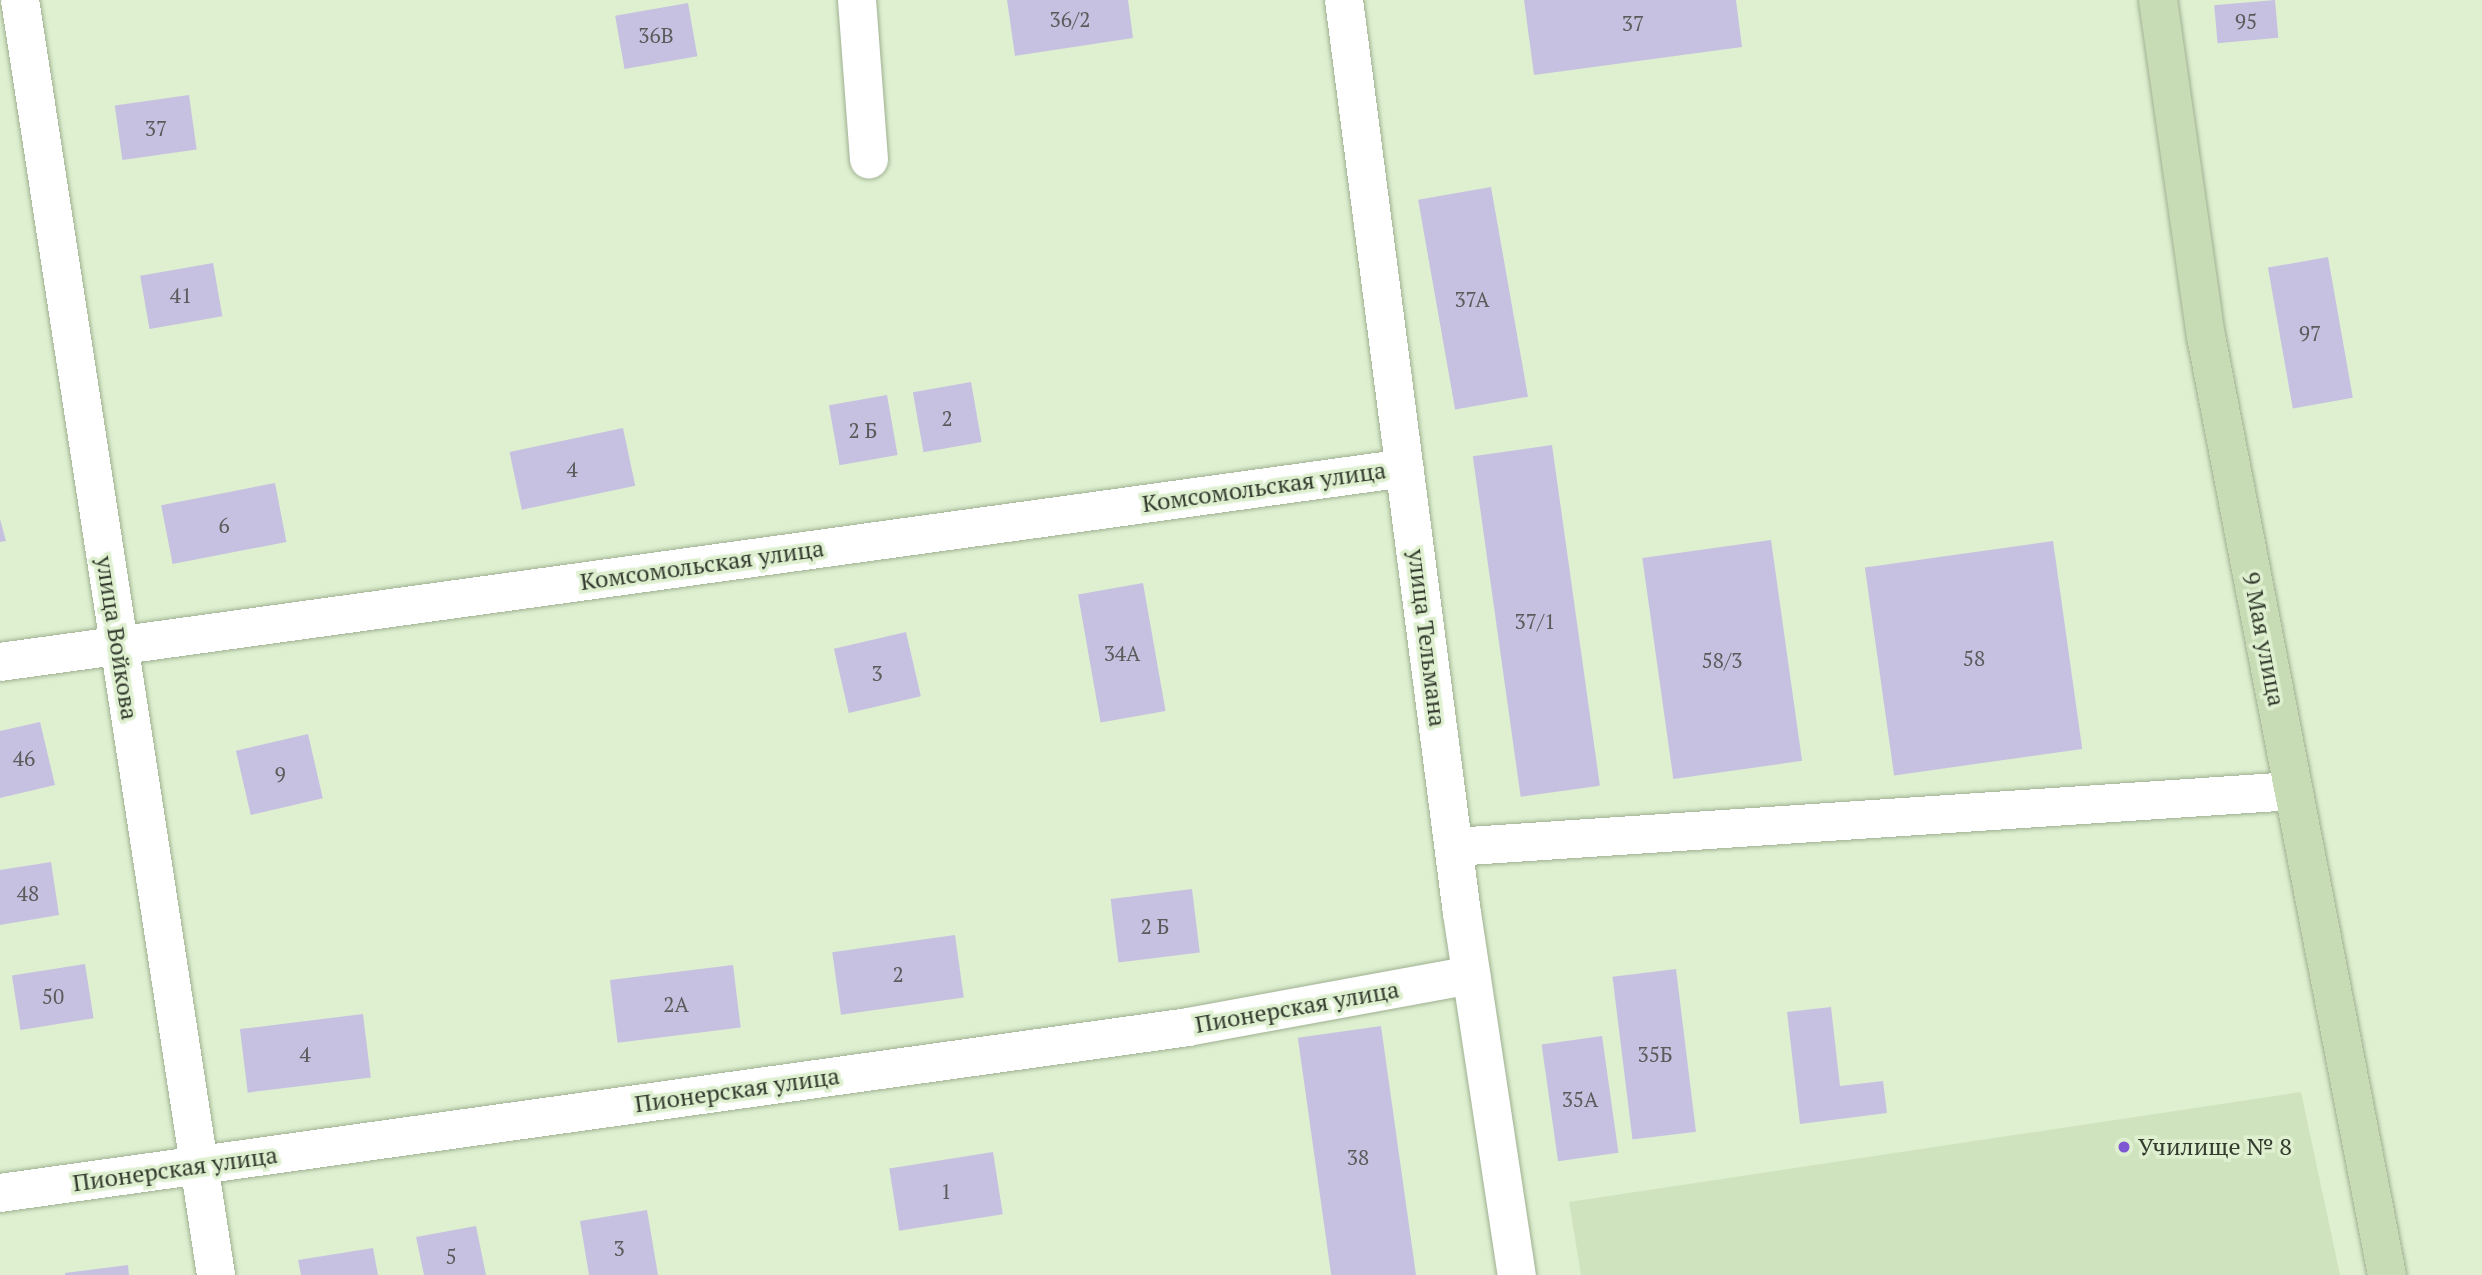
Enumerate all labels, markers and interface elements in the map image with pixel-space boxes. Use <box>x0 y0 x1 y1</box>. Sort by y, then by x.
house number: 36/2 <box>1050 6 1090 32</box>
house number: 95 <box>2235 8 2257 34</box>
house number: 37 <box>1622 10 1644 36</box>
house number: 36В <box>638 22 674 48</box>
house number: 37 <box>145 115 167 141</box>
house number: 41 <box>170 282 192 308</box>
house number: 37А <box>1454 286 1490 312</box>
house number: 97 <box>2299 320 2321 346</box>
house number: 2 <box>941 405 953 431</box>
house number: 2 Б <box>849 417 877 443</box>
house number: 4 <box>566 456 578 482</box>
street label: Комсомольская улица <box>1140 456 1388 518</box>
house number: 6 <box>218 512 230 538</box>
street label: Комсомольская улица <box>578 534 826 596</box>
street label: улица Тельмана <box>1402 548 1452 728</box>
street label: улица Войкова <box>90 554 144 722</box>
street label: 9 Мая улица <box>2237 569 2291 709</box>
house number: 37/1 <box>1515 608 1555 634</box>
house number: 34А <box>1104 640 1140 666</box>
house number: 58 <box>1963 645 1985 671</box>
house number: 58/3 <box>1702 647 1742 673</box>
house number: 3 <box>871 660 883 686</box>
house number: 46 <box>13 745 35 771</box>
house number: 9 <box>274 761 286 787</box>
house number: 48 <box>17 880 39 906</box>
house number: 2 Б <box>1141 913 1169 939</box>
house number: 2 <box>892 961 904 987</box>
street label: Пионерская улица <box>1193 975 1401 1039</box>
house number: 50 <box>42 983 64 1009</box>
house number: 2А <box>663 991 689 1017</box>
house number: 4 <box>299 1041 311 1067</box>
house number: 35Б <box>1638 1041 1672 1067</box>
street label: Пионерская улица <box>633 1061 841 1119</box>
house number: 35А <box>1562 1086 1598 1112</box>
place label: Училище № 8 <box>2138 1133 2292 1161</box>
marker: Училище № 8 <box>2116 1139 2132 1155</box>
street label: Пионерская улица <box>71 1140 279 1198</box>
house number: 38 <box>1347 1144 1369 1170</box>
house number: 1 <box>940 1178 952 1204</box>
house number: 3 <box>613 1235 625 1261</box>
house number: 5 <box>445 1243 457 1269</box>

